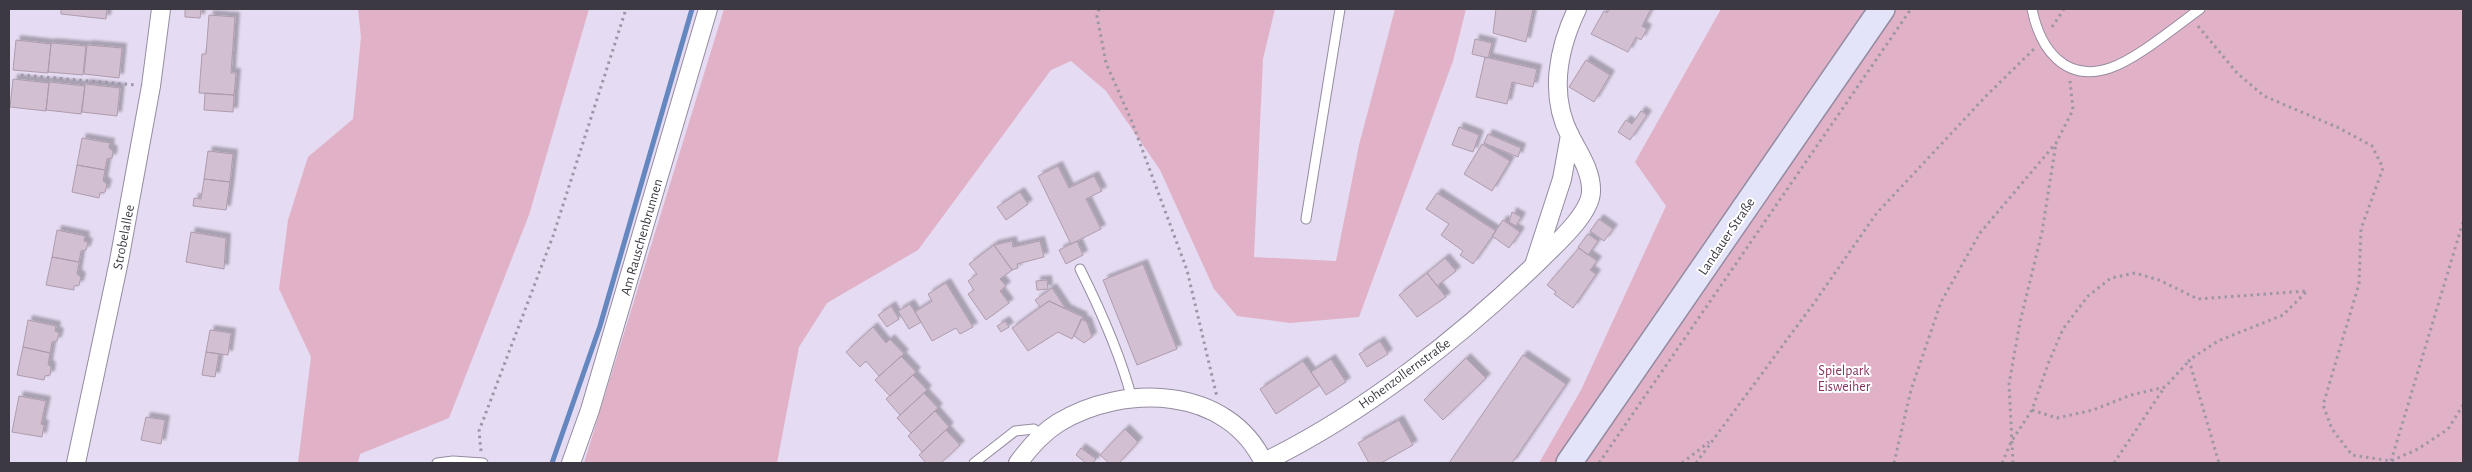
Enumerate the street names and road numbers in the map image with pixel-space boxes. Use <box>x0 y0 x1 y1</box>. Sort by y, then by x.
street label: Am Rauschenbrunnen <box>619 177 665 297</box>
street label: Landauer Straße <box>1696 195 1758 278</box>
street label: Strobelallee <box>111 204 137 271</box>
street label: Hohenzollernstraße <box>1356 336 1453 412</box>

